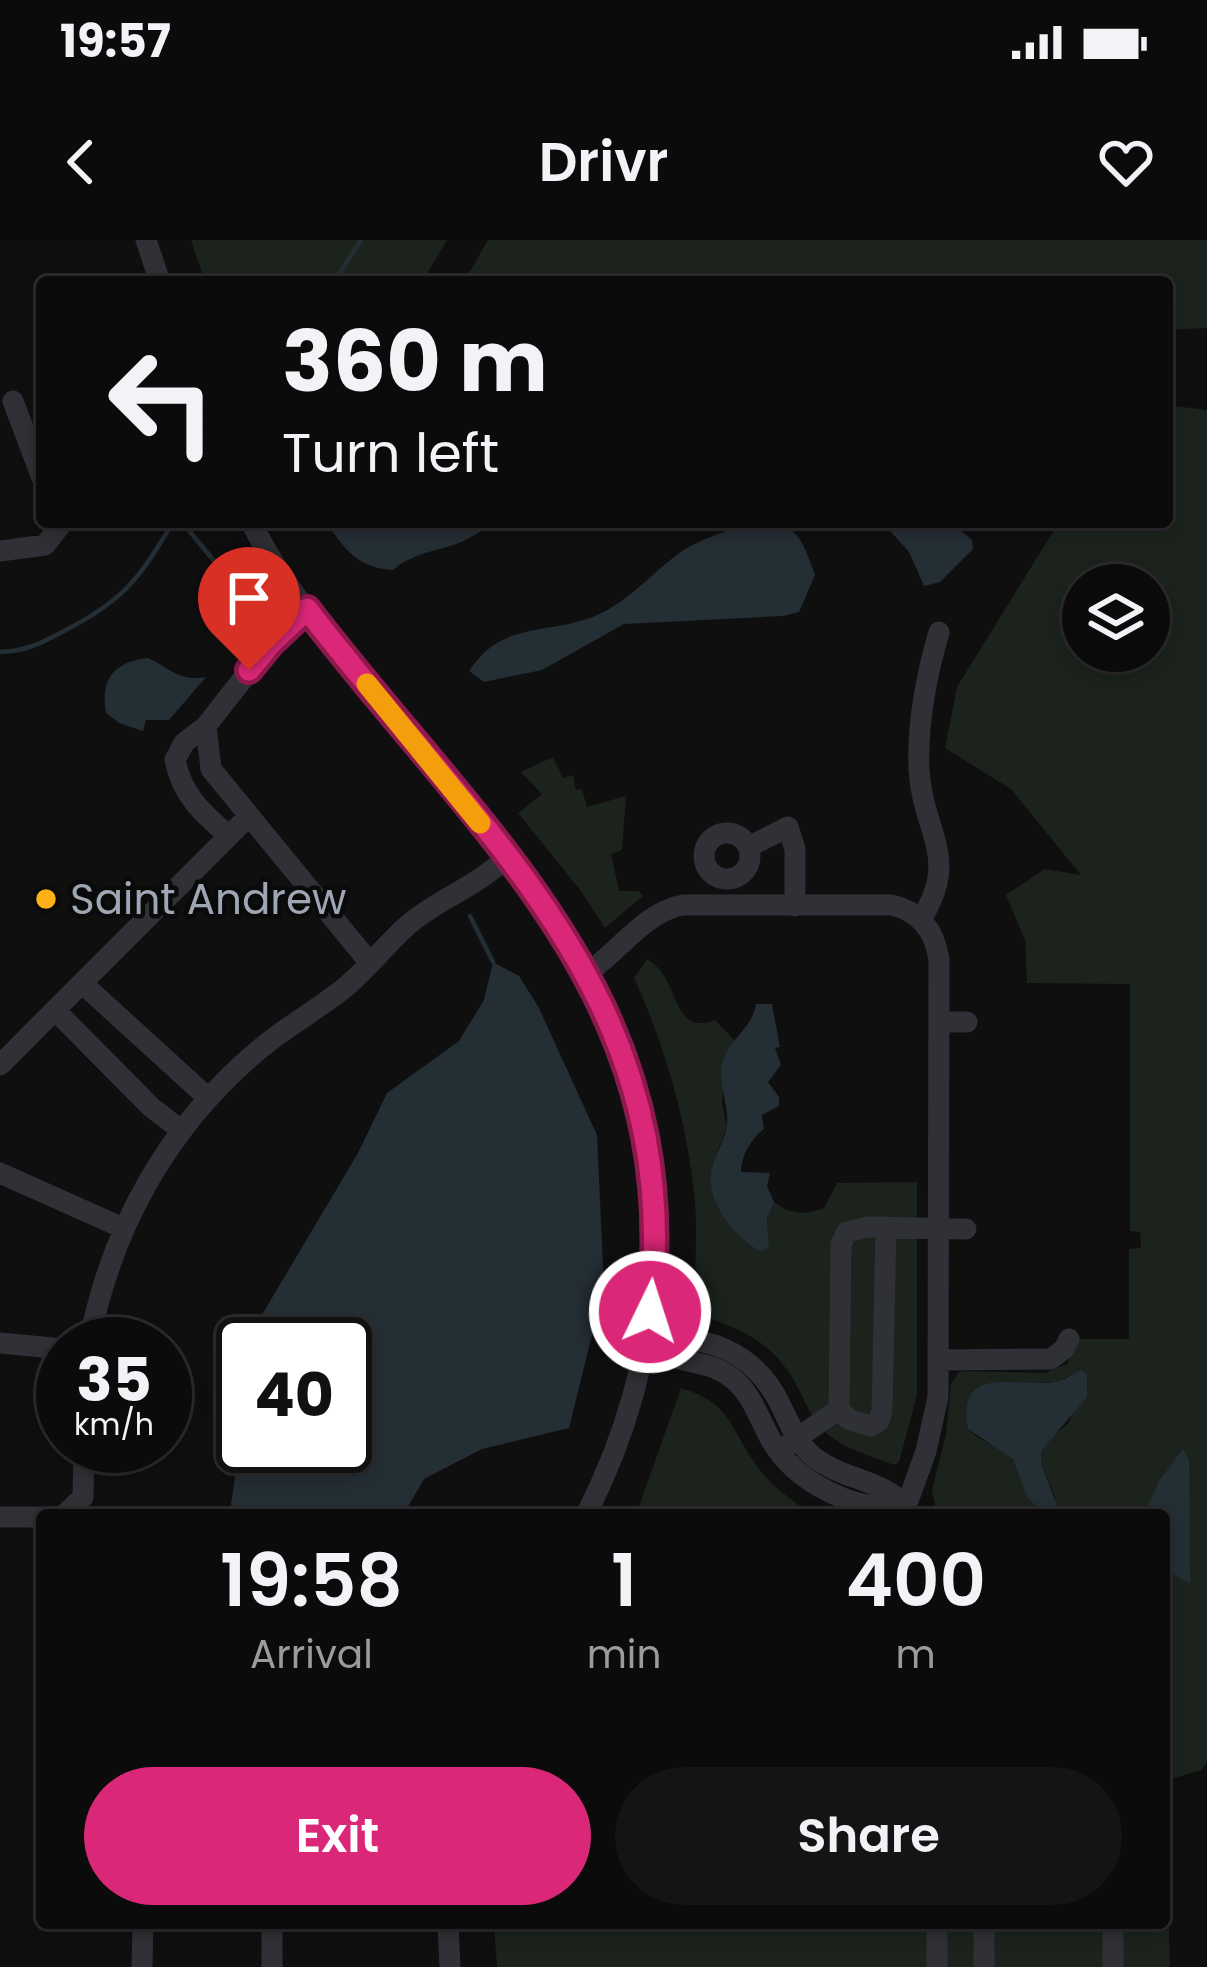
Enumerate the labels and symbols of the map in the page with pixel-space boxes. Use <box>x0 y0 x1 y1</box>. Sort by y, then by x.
pin <box>198 547 300 670</box>
place label: Saint Andrew <box>70 870 347 929</box>
marker: Saint Andrew <box>33 886 59 912</box>
position arrow <box>587 1249 713 1375</box>
speed limit sign: 40 <box>216 1317 372 1473</box>

